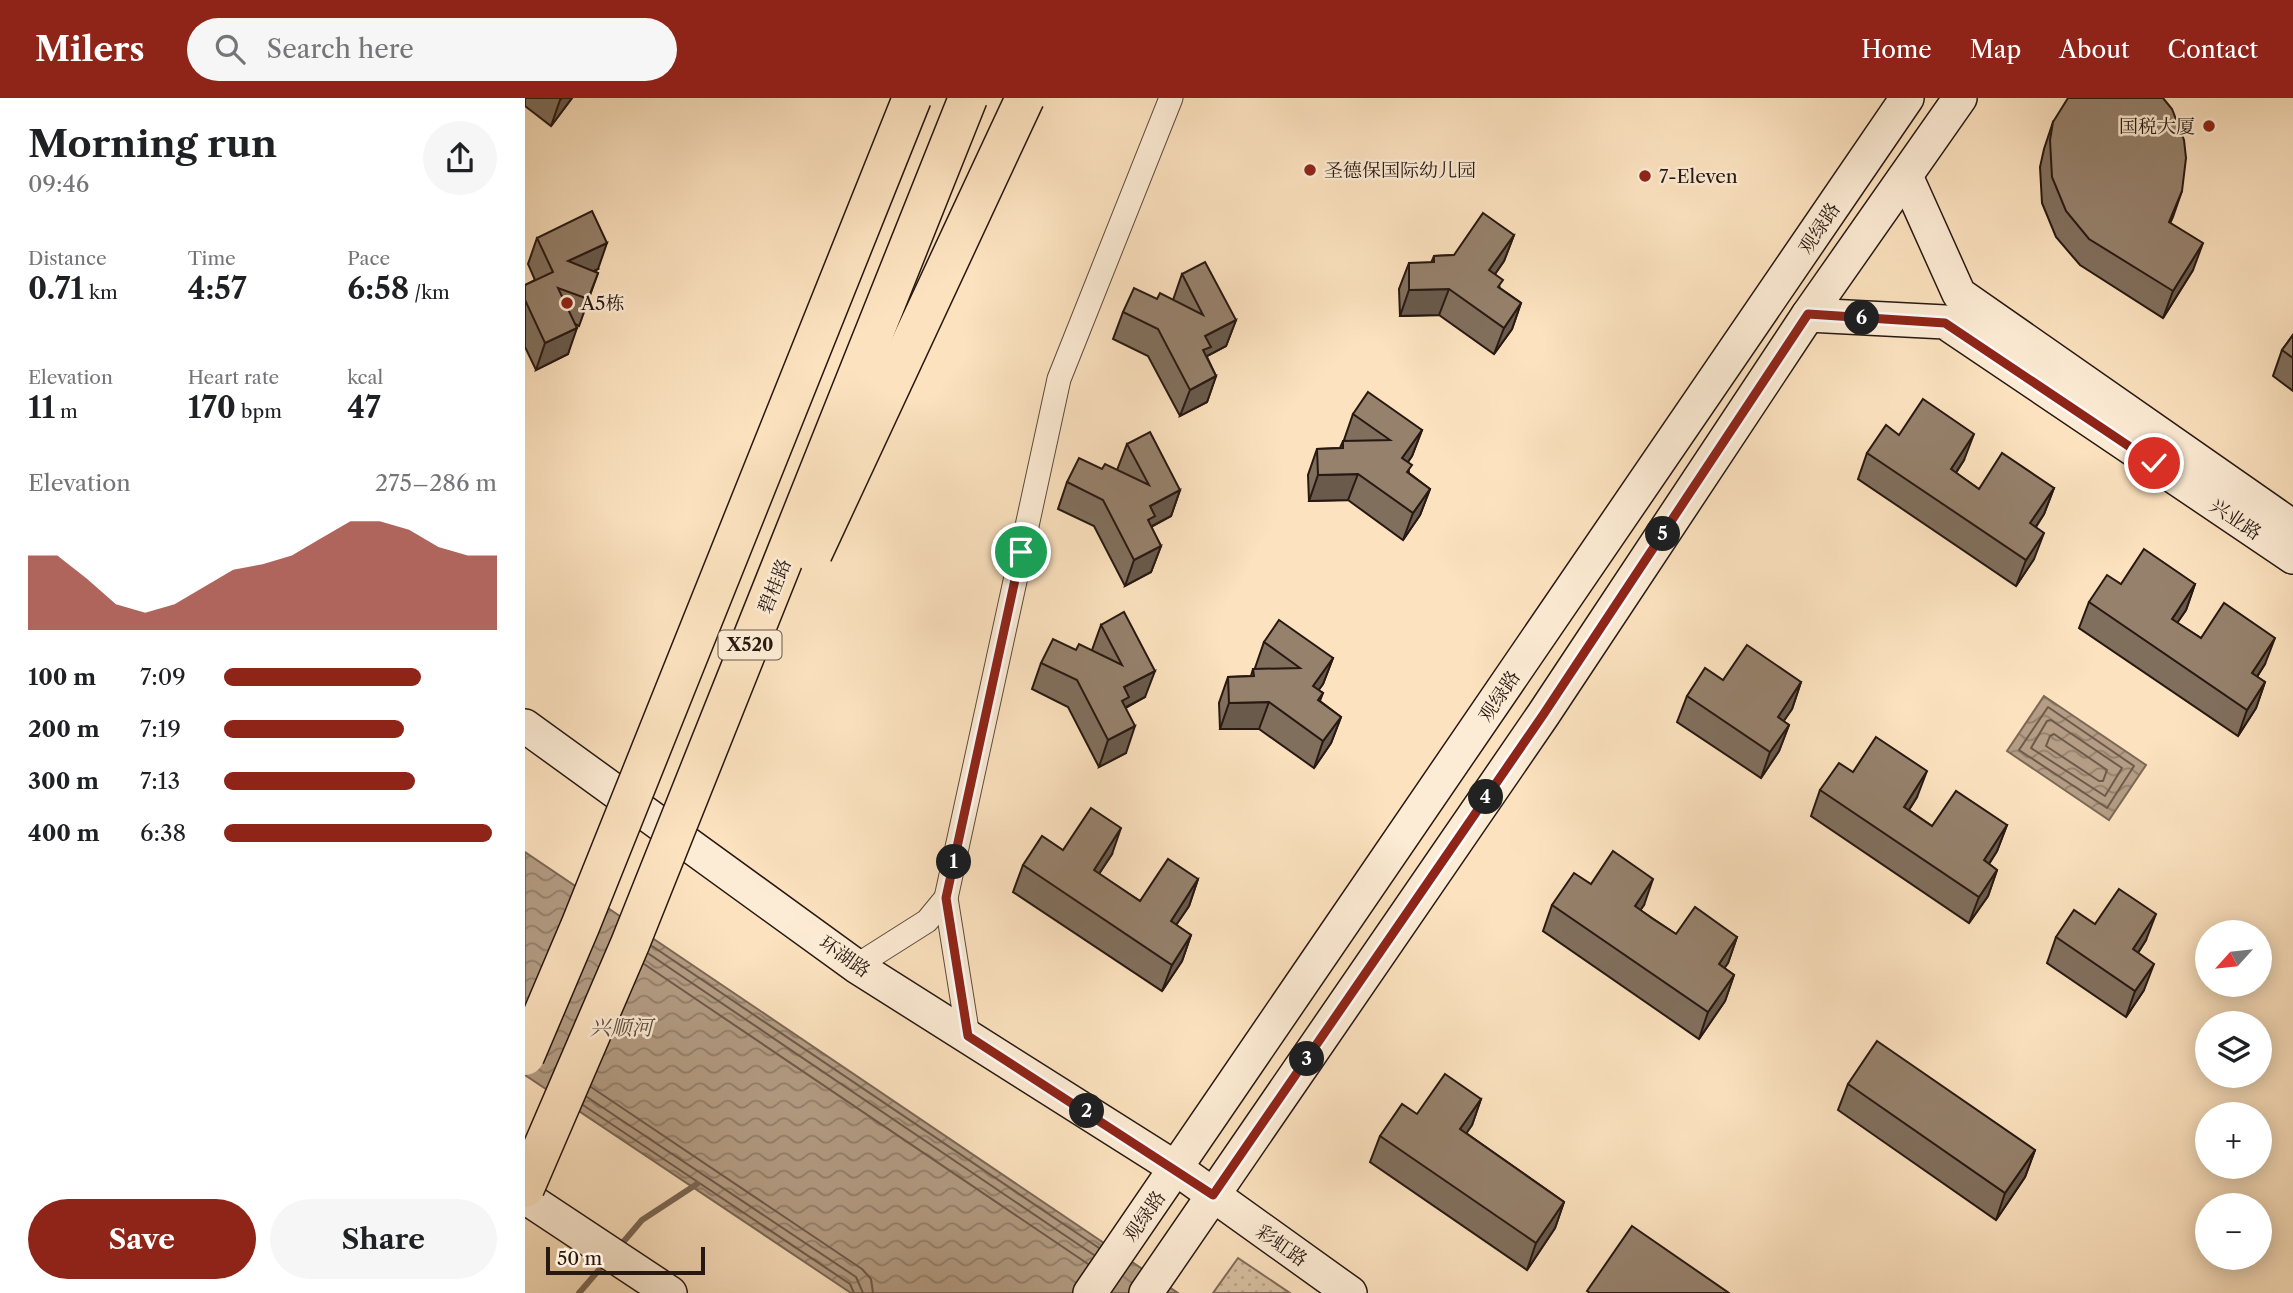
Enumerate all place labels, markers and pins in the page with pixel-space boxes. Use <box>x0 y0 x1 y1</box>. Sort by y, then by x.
place label: 国税大厦 <box>2119 115 2195 138</box>
marker: 国税大厦 <box>2201 118 2217 134</box>
place label: 圣德保国际幼儿园 <box>1324 159 1476 182</box>
marker: 圣德保国际幼儿园 <box>1302 162 1318 178</box>
place label: 7-Eleven <box>1659 165 1738 188</box>
marker: 7-Eleven <box>1637 168 1653 184</box>
place label: A5栋 <box>580 292 624 315</box>
marker: A5栋 <box>559 295 575 311</box>
pin: 6 <box>1845 300 1879 336</box>
pin <box>2124 433 2184 493</box>
pin: 5 <box>1645 516 1681 551</box>
pin <box>991 522 1051 582</box>
pin: 4 <box>1469 780 1503 814</box>
pin: 1 <box>937 844 971 880</box>
pin: 3 <box>1289 1042 1325 1076</box>
pin: 2 <box>1069 1094 1105 1128</box>

